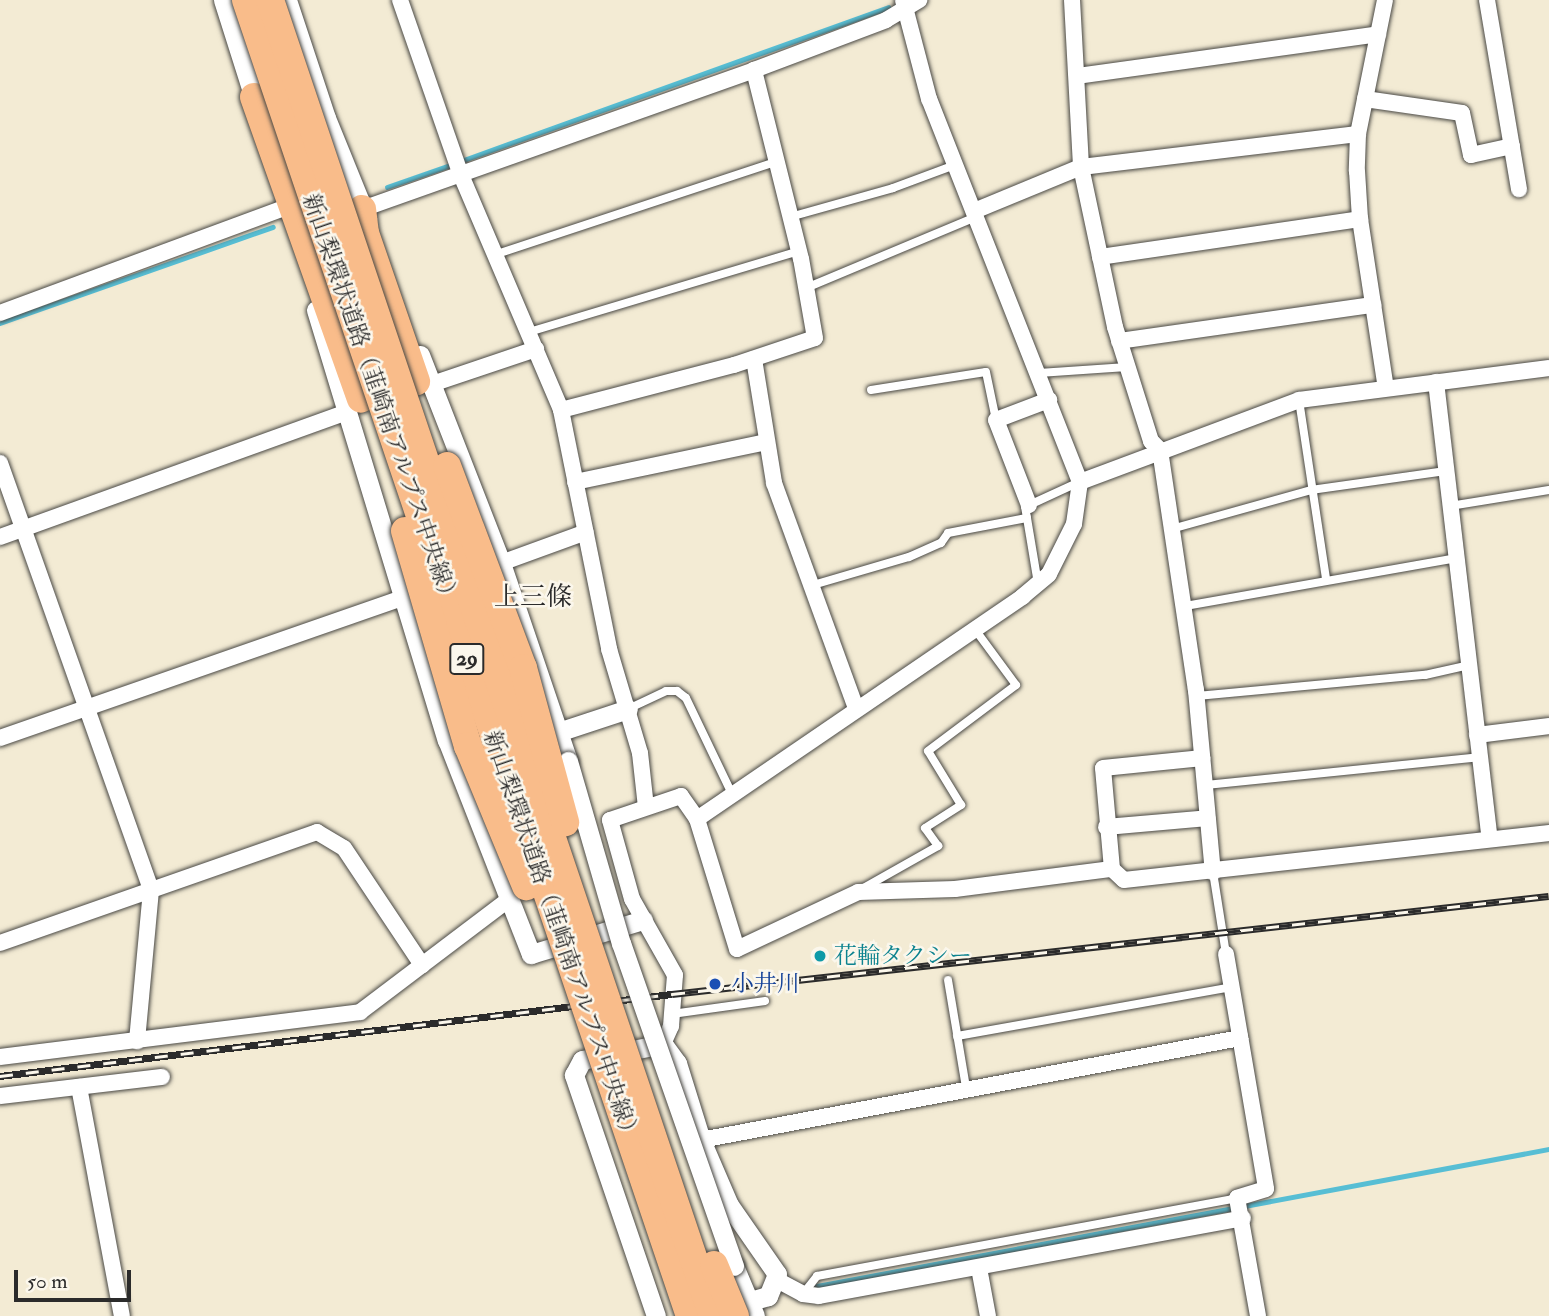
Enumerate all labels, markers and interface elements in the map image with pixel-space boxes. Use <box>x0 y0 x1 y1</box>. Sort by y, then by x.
street label: 新山梨環状道路（韮崎南アルプス中央線） <box>296 189 464 611</box>
district label: 上三條 <box>494 582 572 614</box>
road number: 29 <box>448 642 486 676</box>
street label: 新山梨環状道路（韮崎南アルプス中央線） <box>477 726 645 1148</box>
place label: 花輪タクシー <box>834 942 972 970</box>
marker: 花輪タクシー <box>812 948 828 964</box>
place label: 小井川 <box>731 970 800 998</box>
marker: 小井川 <box>705 974 725 994</box>
scale bar <box>18 1256 135 1300</box>
text: 50 m <box>27 1268 68 1295</box>

